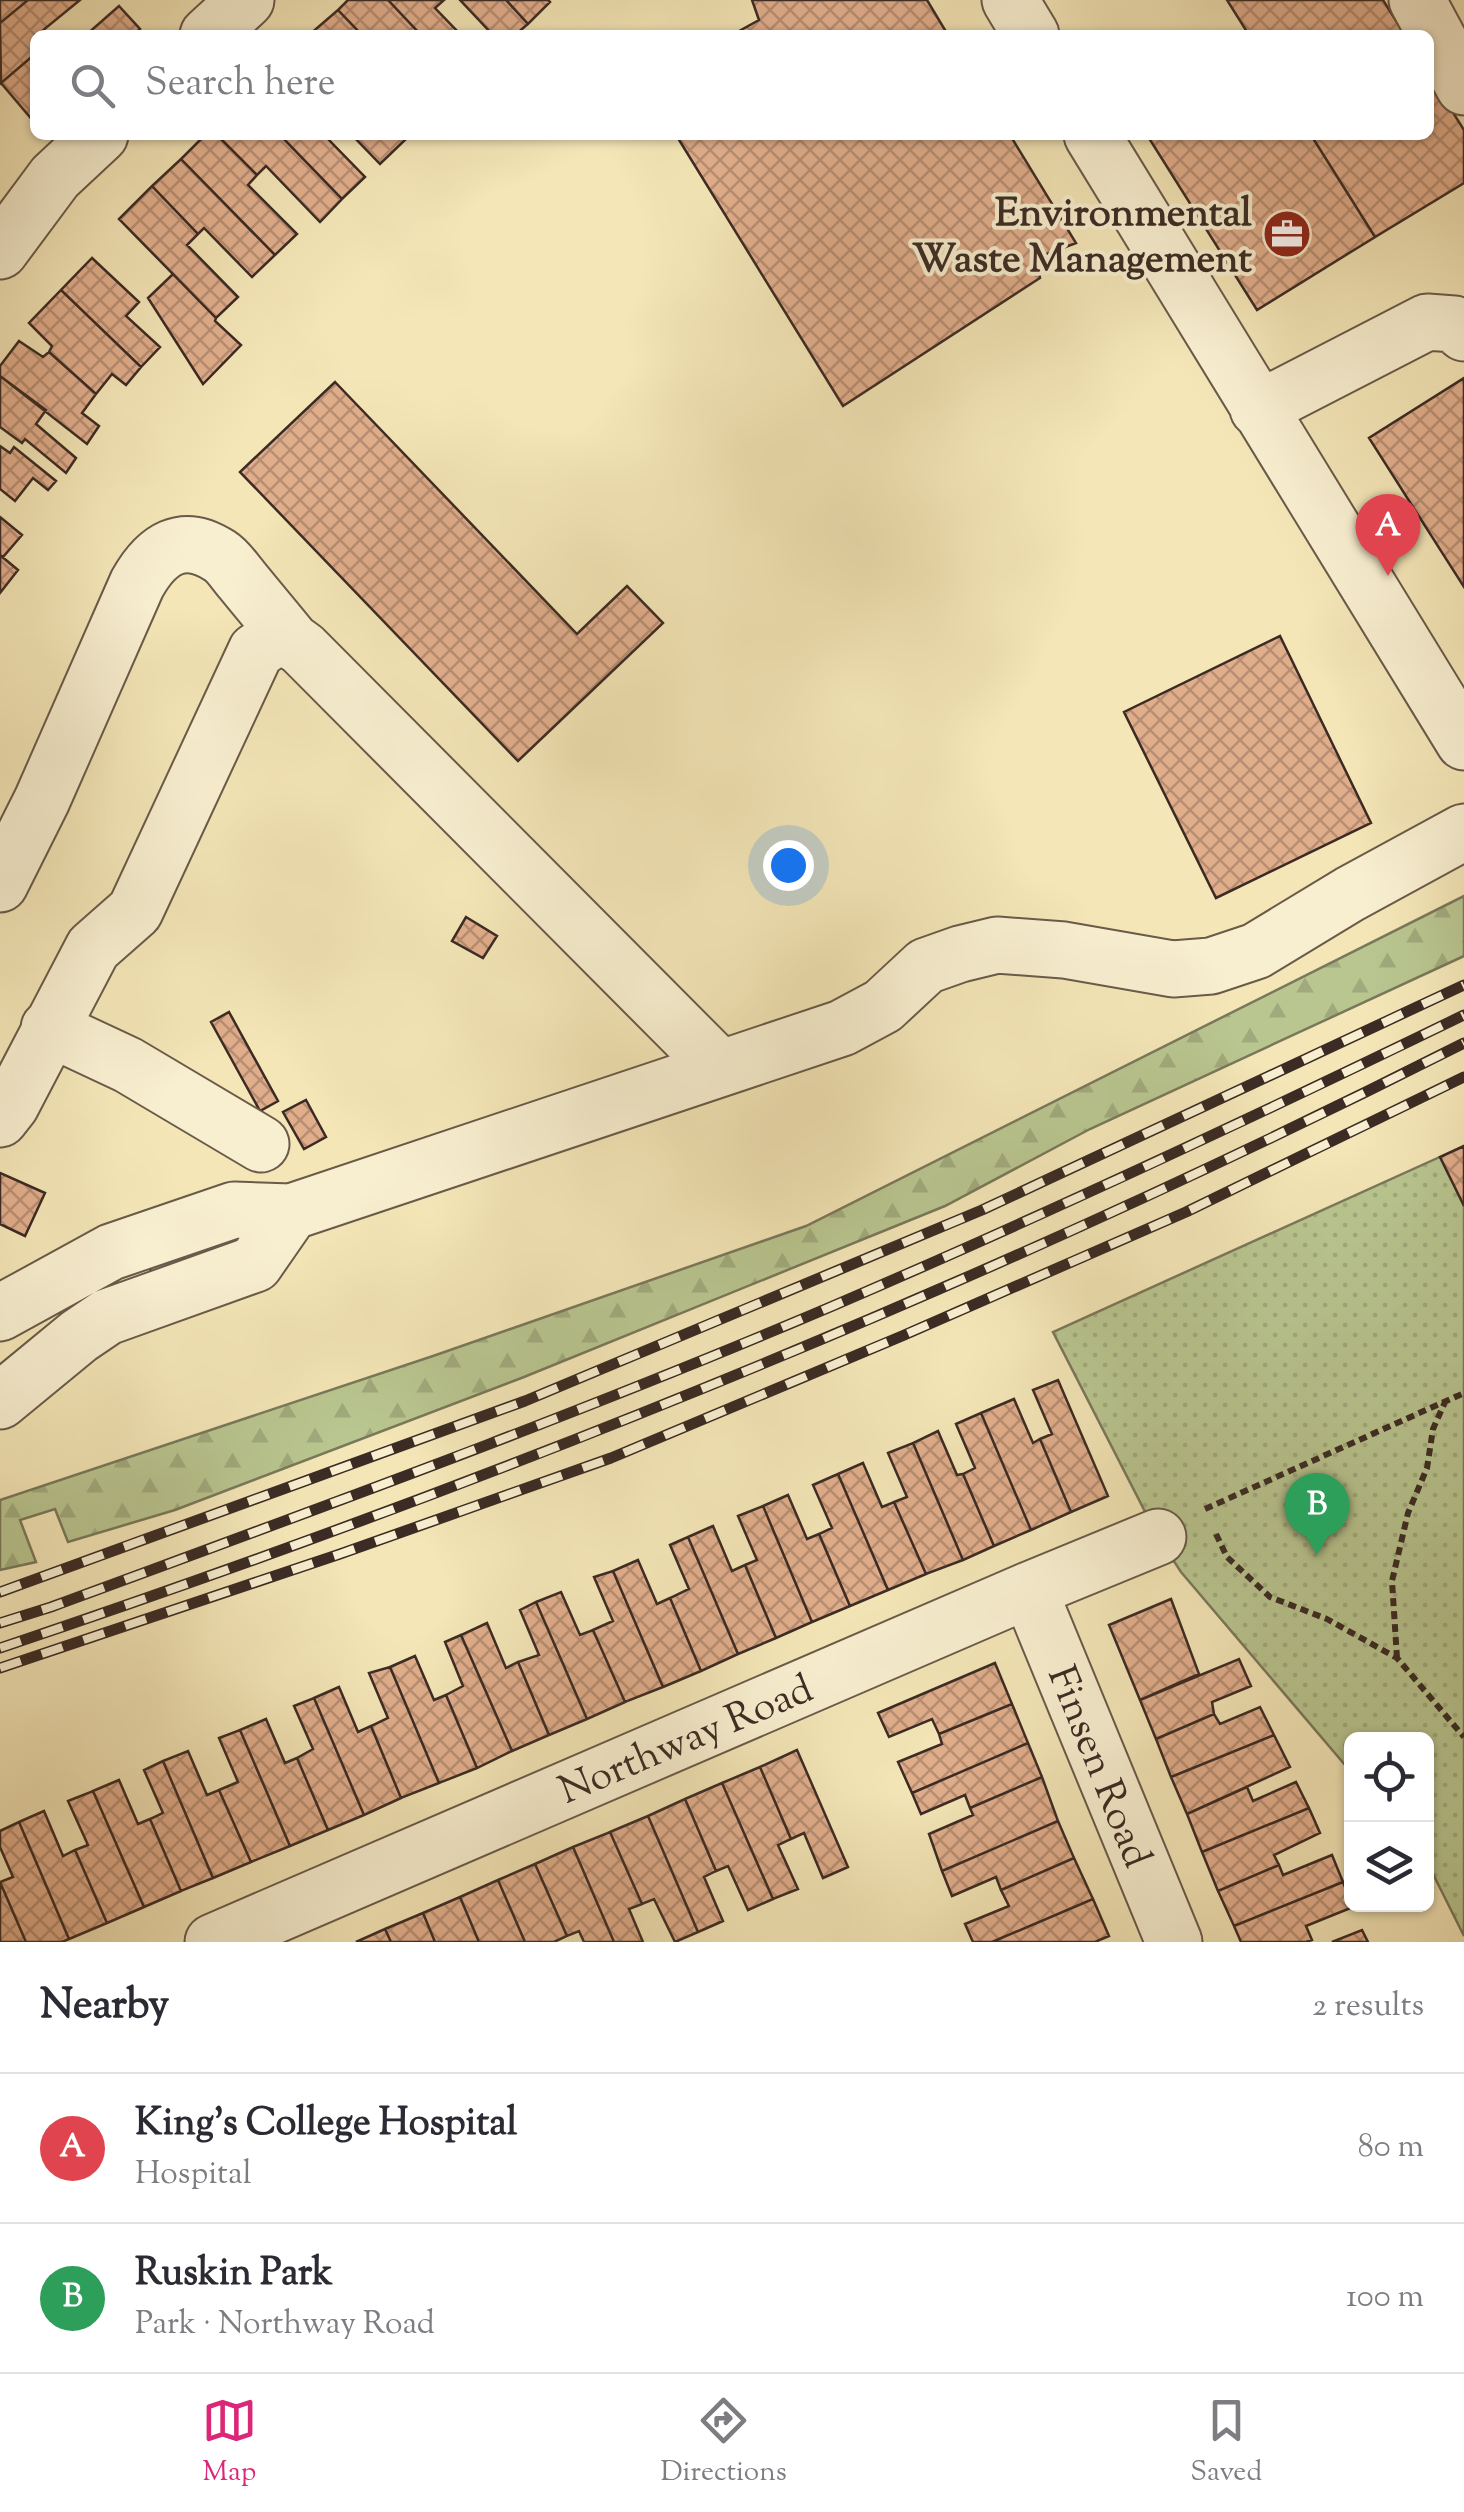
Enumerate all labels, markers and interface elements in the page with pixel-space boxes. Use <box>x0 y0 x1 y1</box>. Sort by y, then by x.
search box <box>30 30 1434 140</box>
icon: search <box>65 58 120 113</box>
text: Search here <box>145 58 336 112</box>
place label: Environmental Waste Management <box>912 187 1253 290</box>
office icon: Environmental Waste Management <box>1261 208 1313 260</box>
pin: A <box>1356 494 1420 576</box>
your location <box>763 840 814 891</box>
pin: B <box>1284 1472 1350 1555</box>
street label: Finsen Road <box>1031 1658 1163 1877</box>
street label: Northway Road <box>551 1663 823 1821</box>
map controls <box>1344 1732 1434 1912</box>
button: locate <box>1344 1732 1434 1822</box>
button: layers <box>1344 1822 1434 1912</box>
text: Nearby <box>40 1977 169 2037</box>
text: 2 results <box>1312 1984 1424 2030</box>
text: King's College Hospital <box>135 2098 517 2152</box>
text: A <box>60 2125 85 2171</box>
text: 80 m <box>1358 2125 1424 2171</box>
text: Hospital <box>135 2152 252 2198</box>
text: Ruskin Park <box>135 2248 333 2302</box>
text: B <box>62 2275 83 2321</box>
text: 100 m <box>1346 2275 1424 2321</box>
text: Park · Northway Road <box>135 2302 435 2348</box>
tab: Map <box>202 2393 257 2493</box>
tab: Directions <box>660 2393 787 2493</box>
tab: Saved <box>1190 2393 1262 2493</box>

